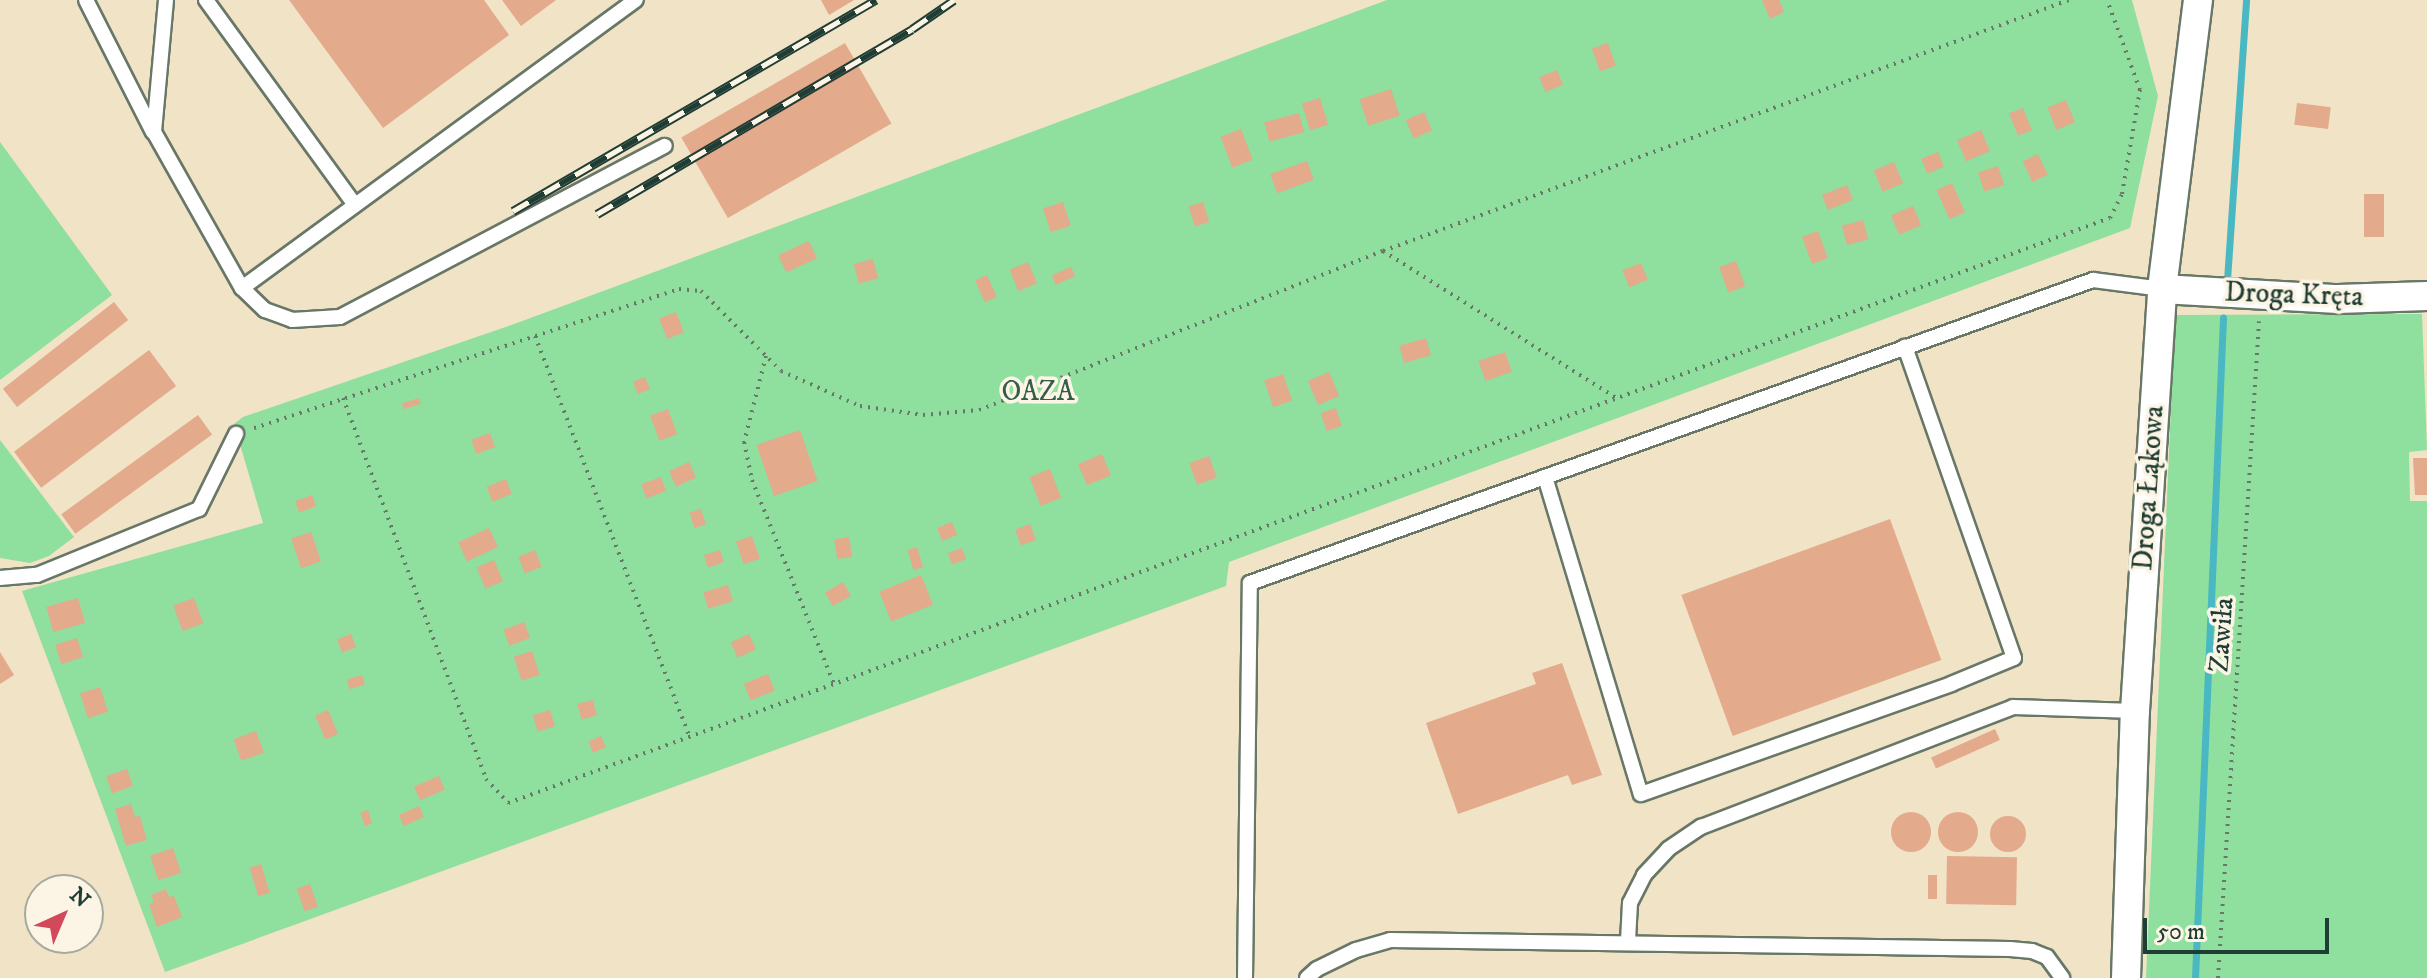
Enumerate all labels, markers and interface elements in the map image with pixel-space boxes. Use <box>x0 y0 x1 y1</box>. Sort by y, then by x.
street label: Droga Kręta <box>2224 276 2364 314</box>
park label: OAZA <box>1001 375 1075 409</box>
street label: Droga Łąkowa <box>2126 404 2172 572</box>
street label: Zawiła <box>2203 596 2241 674</box>
north arrow <box>24 874 104 954</box>
text: N <box>64 882 96 914</box>
scale bar <box>2147 902 2333 952</box>
text: 50 m <box>2157 917 2205 947</box>

